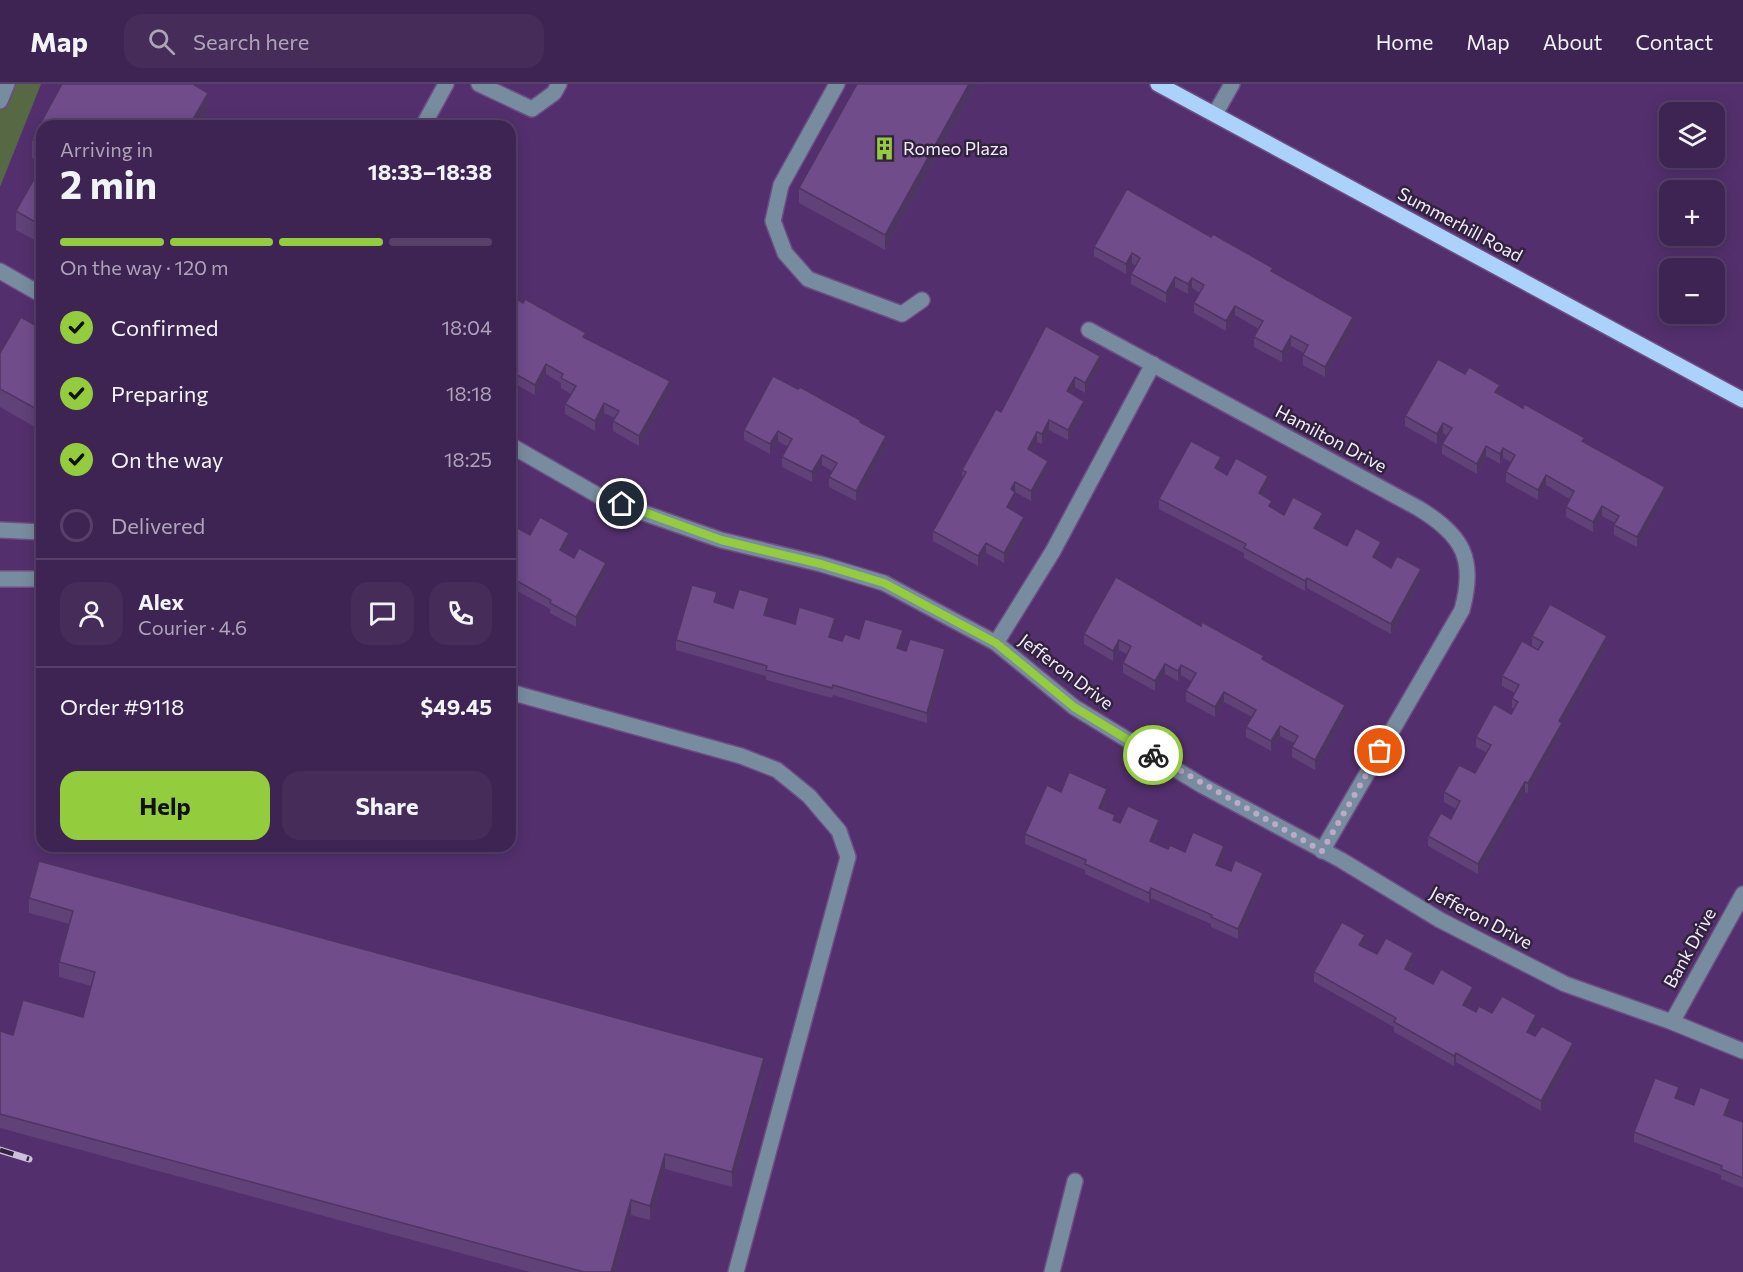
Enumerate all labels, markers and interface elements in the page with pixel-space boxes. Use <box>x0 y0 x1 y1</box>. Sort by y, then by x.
search box <box>124 14 544 68</box>
text: Map <box>30 24 88 58</box>
icon: search <box>145 25 178 58</box>
text: Search here <box>193 28 309 55</box>
text: Home <box>1376 29 1433 54</box>
text: Map <box>1466 29 1510 54</box>
text: About <box>1543 29 1602 54</box>
text: Contact <box>1635 29 1713 54</box>
map controls <box>1659 102 1725 324</box>
button: layers <box>1659 102 1725 168</box>
building icon: Romeo Plaza <box>872 136 898 162</box>
text: Arriving in <box>60 137 153 161</box>
place label: Romeo Plaza <box>903 137 1008 159</box>
text: 18:33–18:38 <box>368 158 492 185</box>
text: 2 min <box>60 159 157 207</box>
button: + <box>1659 180 1725 246</box>
street label: Summerhill Road <box>1394 182 1527 266</box>
text: On the way · 120 m <box>60 255 228 279</box>
button: − <box>1659 258 1725 324</box>
icon: check <box>60 311 93 344</box>
text: Confirmed <box>111 314 218 341</box>
text: 18:04 <box>442 315 492 339</box>
icon: check <box>60 377 93 410</box>
text: Preparing <box>111 380 208 407</box>
text: 18:18 <box>446 381 492 405</box>
street label: Hamilton Drive <box>1272 400 1391 477</box>
icon: check <box>60 443 93 476</box>
text: On the way <box>111 446 223 473</box>
text: 18:25 <box>444 447 492 471</box>
pin <box>596 478 647 529</box>
icon: home <box>605 487 638 520</box>
text: Delivered <box>111 512 205 539</box>
button: person <box>60 582 123 645</box>
button: chat <box>351 582 414 645</box>
button: phone <box>429 582 492 645</box>
text: Alex <box>138 588 184 615</box>
text: Courier · 4.6 <box>138 615 247 639</box>
street label: Jefferon Drive <box>1015 629 1118 714</box>
text: Order #9118 <box>60 693 184 720</box>
text: $49.45 <box>421 693 492 720</box>
courier <box>1123 725 1183 785</box>
pin <box>1354 725 1405 776</box>
icon: bag <box>1363 734 1396 767</box>
icon: bike <box>1137 739 1170 772</box>
button: Help <box>60 771 270 840</box>
button: Share <box>282 771 492 840</box>
street label: Jefferon Drive <box>1427 881 1536 953</box>
street label: Bank Drive <box>1658 904 1720 991</box>

